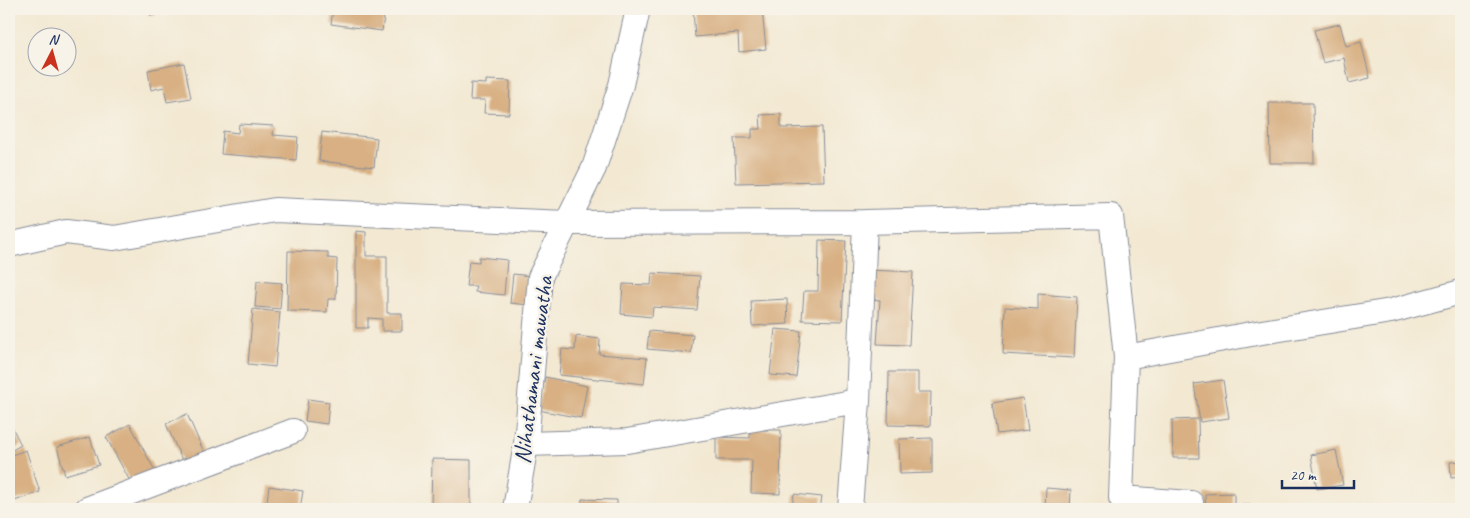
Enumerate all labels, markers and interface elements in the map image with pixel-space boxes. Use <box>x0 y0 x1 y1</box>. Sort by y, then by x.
north arrow <box>28 28 78 78</box>
text: N <box>48 31 61 49</box>
street label: Nihathamani mawatha <box>507 273 560 465</box>
scale bar <box>1282 458 1355 490</box>
text: 20 m <box>1290 466 1317 485</box>

